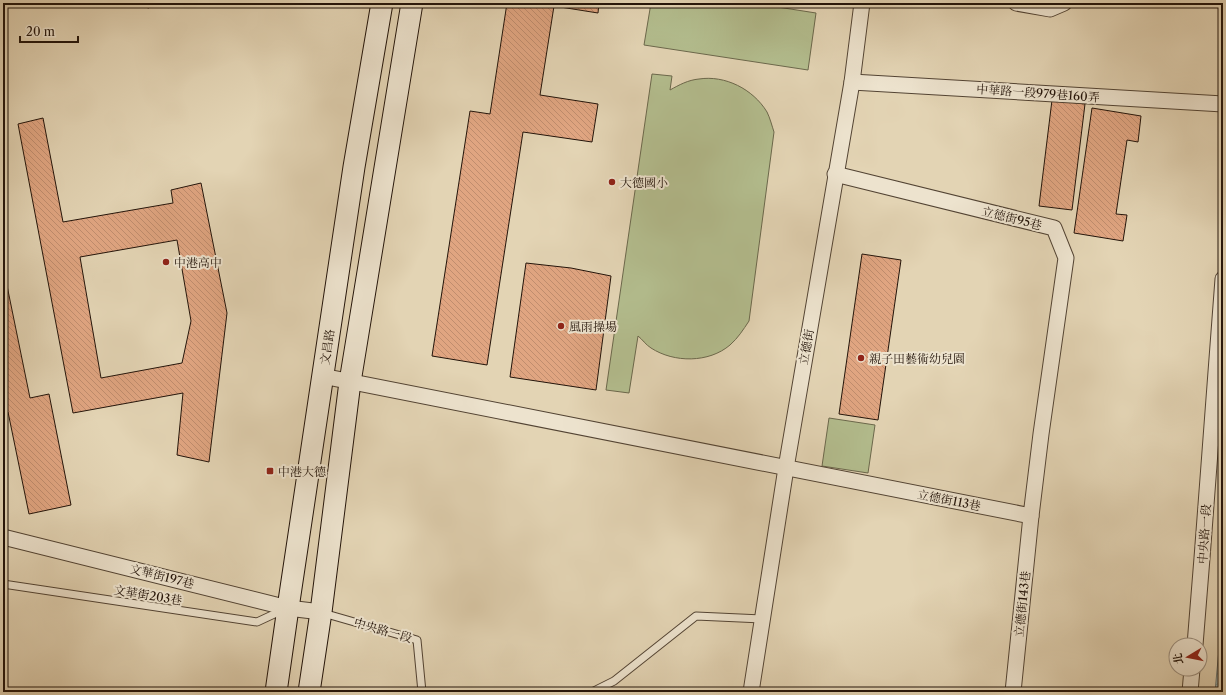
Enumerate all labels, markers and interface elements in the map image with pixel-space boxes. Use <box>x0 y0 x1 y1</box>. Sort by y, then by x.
scale bar <box>20 18 78 44</box>
text: 20 m <box>26 24 55 39</box>
street label: 中華路一段979巷160弄 <box>976 81 1100 105</box>
place label: 大德國小 <box>620 175 668 190</box>
marker: 大德國小 <box>607 177 617 187</box>
street label: 立德街95巷 <box>980 203 1044 233</box>
place label: 中港高中 <box>174 255 222 270</box>
marker: 中港高中 <box>161 257 171 267</box>
place label: 風雨操場 <box>569 319 617 334</box>
marker: 風雨操場 <box>556 321 566 331</box>
street label: 立德街 <box>795 327 817 366</box>
street label: 文昌路 <box>317 328 337 366</box>
place label: 親子田藝術幼兒園 <box>869 351 965 366</box>
marker: 親子田藝術幼兒園 <box>856 353 866 363</box>
place label: 中港大德 <box>278 464 326 479</box>
marker: 中港大德 <box>265 466 275 476</box>
street label: 立德街113巷 <box>916 486 982 514</box>
street label: 中央路一段 <box>1194 504 1214 564</box>
street label: 文華街197巷 <box>128 561 196 591</box>
street label: 立德街143巷 <box>1011 570 1033 638</box>
street label: 文華街203巷 <box>113 582 183 608</box>
street label: 中央路一段 <box>352 615 414 645</box>
north arrow <box>1168 637 1208 677</box>
text: 北 <box>1170 652 1186 665</box>

